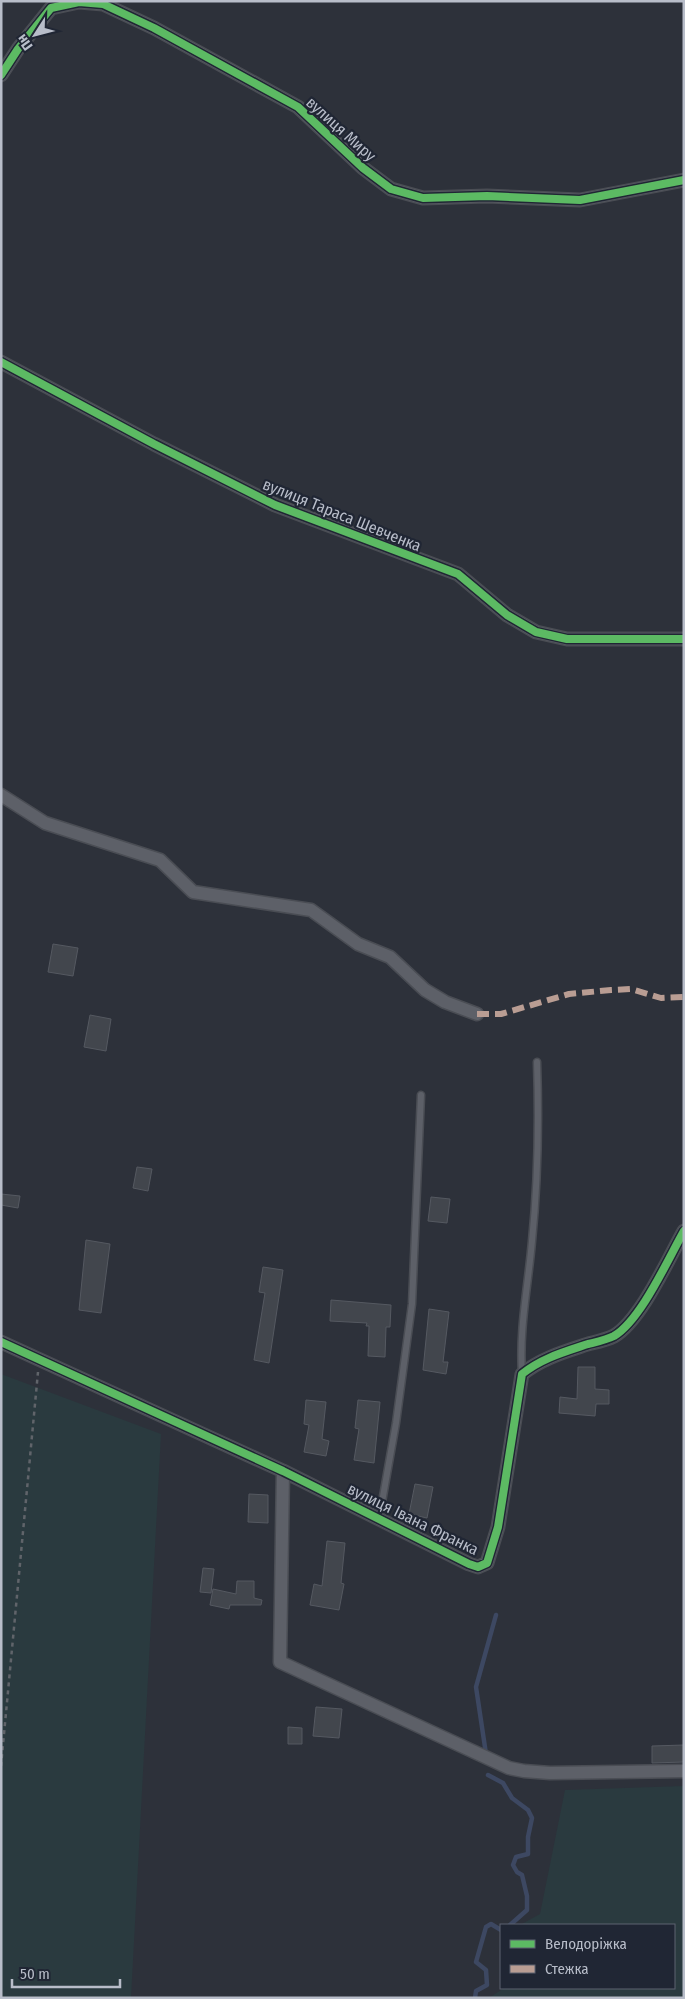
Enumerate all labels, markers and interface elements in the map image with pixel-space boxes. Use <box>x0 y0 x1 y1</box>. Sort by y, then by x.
north arrow <box>10 10 60 60</box>
text: Пн <box>13 31 36 54</box>
street label: вулиця Миру <box>302 93 380 166</box>
street label: вулиця Тараса Шевченка <box>260 475 424 556</box>
street label: вулиця Івана Франка <box>344 1479 482 1559</box>
legend <box>500 1924 675 1989</box>
text: Велодоріжка <box>545 1935 627 1953</box>
scale bar <box>12 1956 120 1988</box>
text: Стежка <box>545 1960 589 1978</box>
text: 50 m <box>20 1965 50 1983</box>

